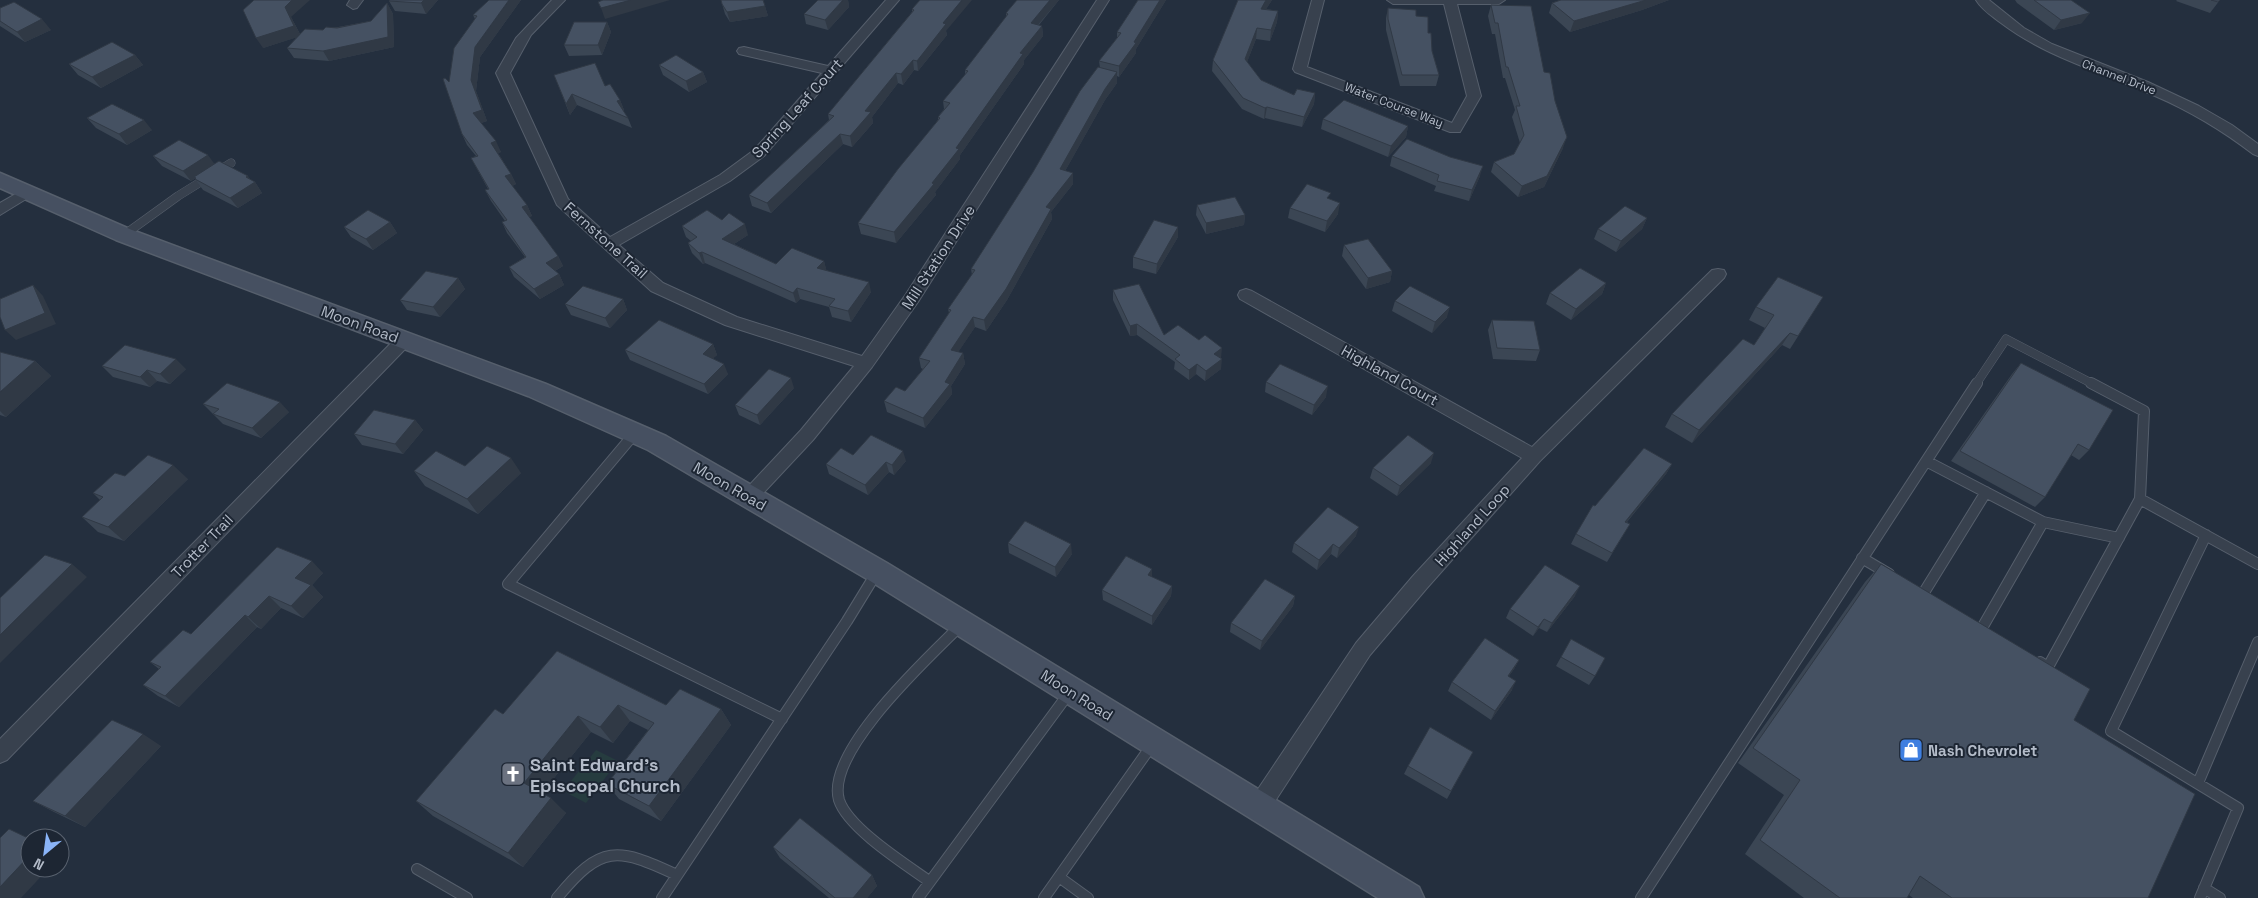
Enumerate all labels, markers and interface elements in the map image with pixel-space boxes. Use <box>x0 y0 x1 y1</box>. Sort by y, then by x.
street label: Spring Leaf Court <box>747 54 847 162</box>
street label: Channel Drive <box>2079 55 2159 99</box>
street label: Water Course Way <box>1342 79 1446 131</box>
street label: Fernstone Trail <box>560 197 652 283</box>
street label: Mill Station Drive <box>897 201 979 313</box>
street label: Moon Road <box>319 301 401 347</box>
street label: Highland Court <box>1338 341 1442 410</box>
street label: Moon Road <box>690 457 770 515</box>
street label: Highland Loop <box>1430 480 1514 570</box>
street label: Trotter Trail <box>167 510 237 582</box>
street label: Moon Road <box>1037 665 1117 725</box>
shop icon: Nash Chevrolet <box>1898 737 1924 763</box>
place label: Nash Chevrolet <box>1928 741 2037 760</box>
place label: Saint Edward's Episcopal Church <box>530 753 681 797</box>
church icon: Saint Edward's Episcopal Church <box>500 761 526 787</box>
north arrow <box>20 828 70 878</box>
text: N <box>30 854 47 875</box>

